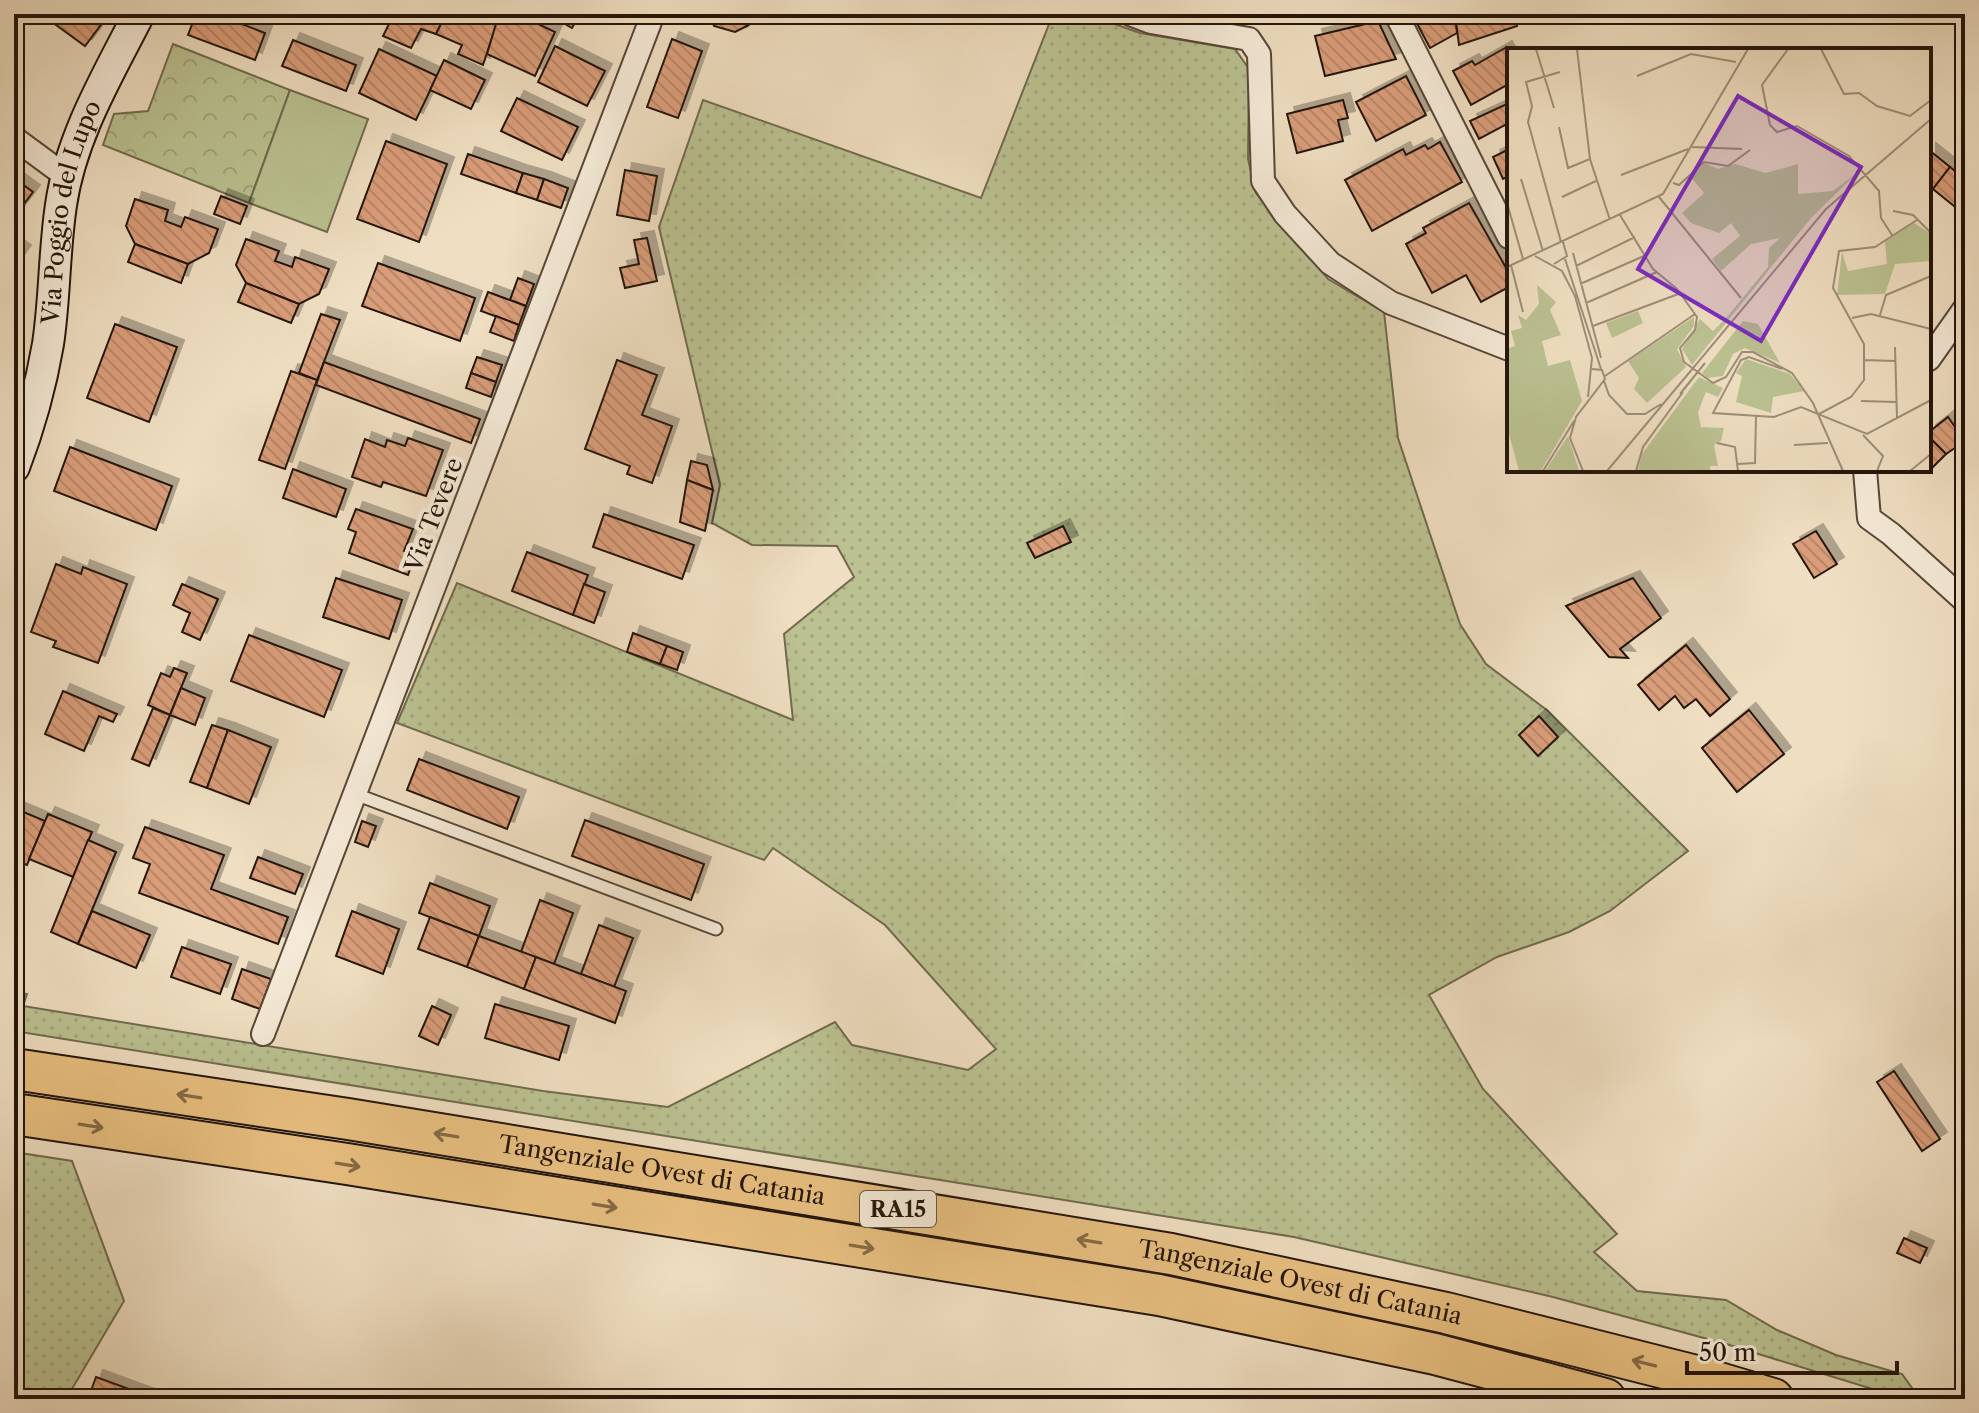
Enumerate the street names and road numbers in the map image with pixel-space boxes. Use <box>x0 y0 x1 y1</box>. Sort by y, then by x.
street label: Via Poggio del Lupo <box>36 95 107 327</box>
street label: Via Tevere <box>398 453 469 577</box>
street label: Tangenziale Ovest di Catania <box>497 1129 828 1211</box>
road number: RA15 <box>860 1191 936 1227</box>
street label: Tangenziale Ovest di Catania <box>1136 1234 1466 1331</box>

